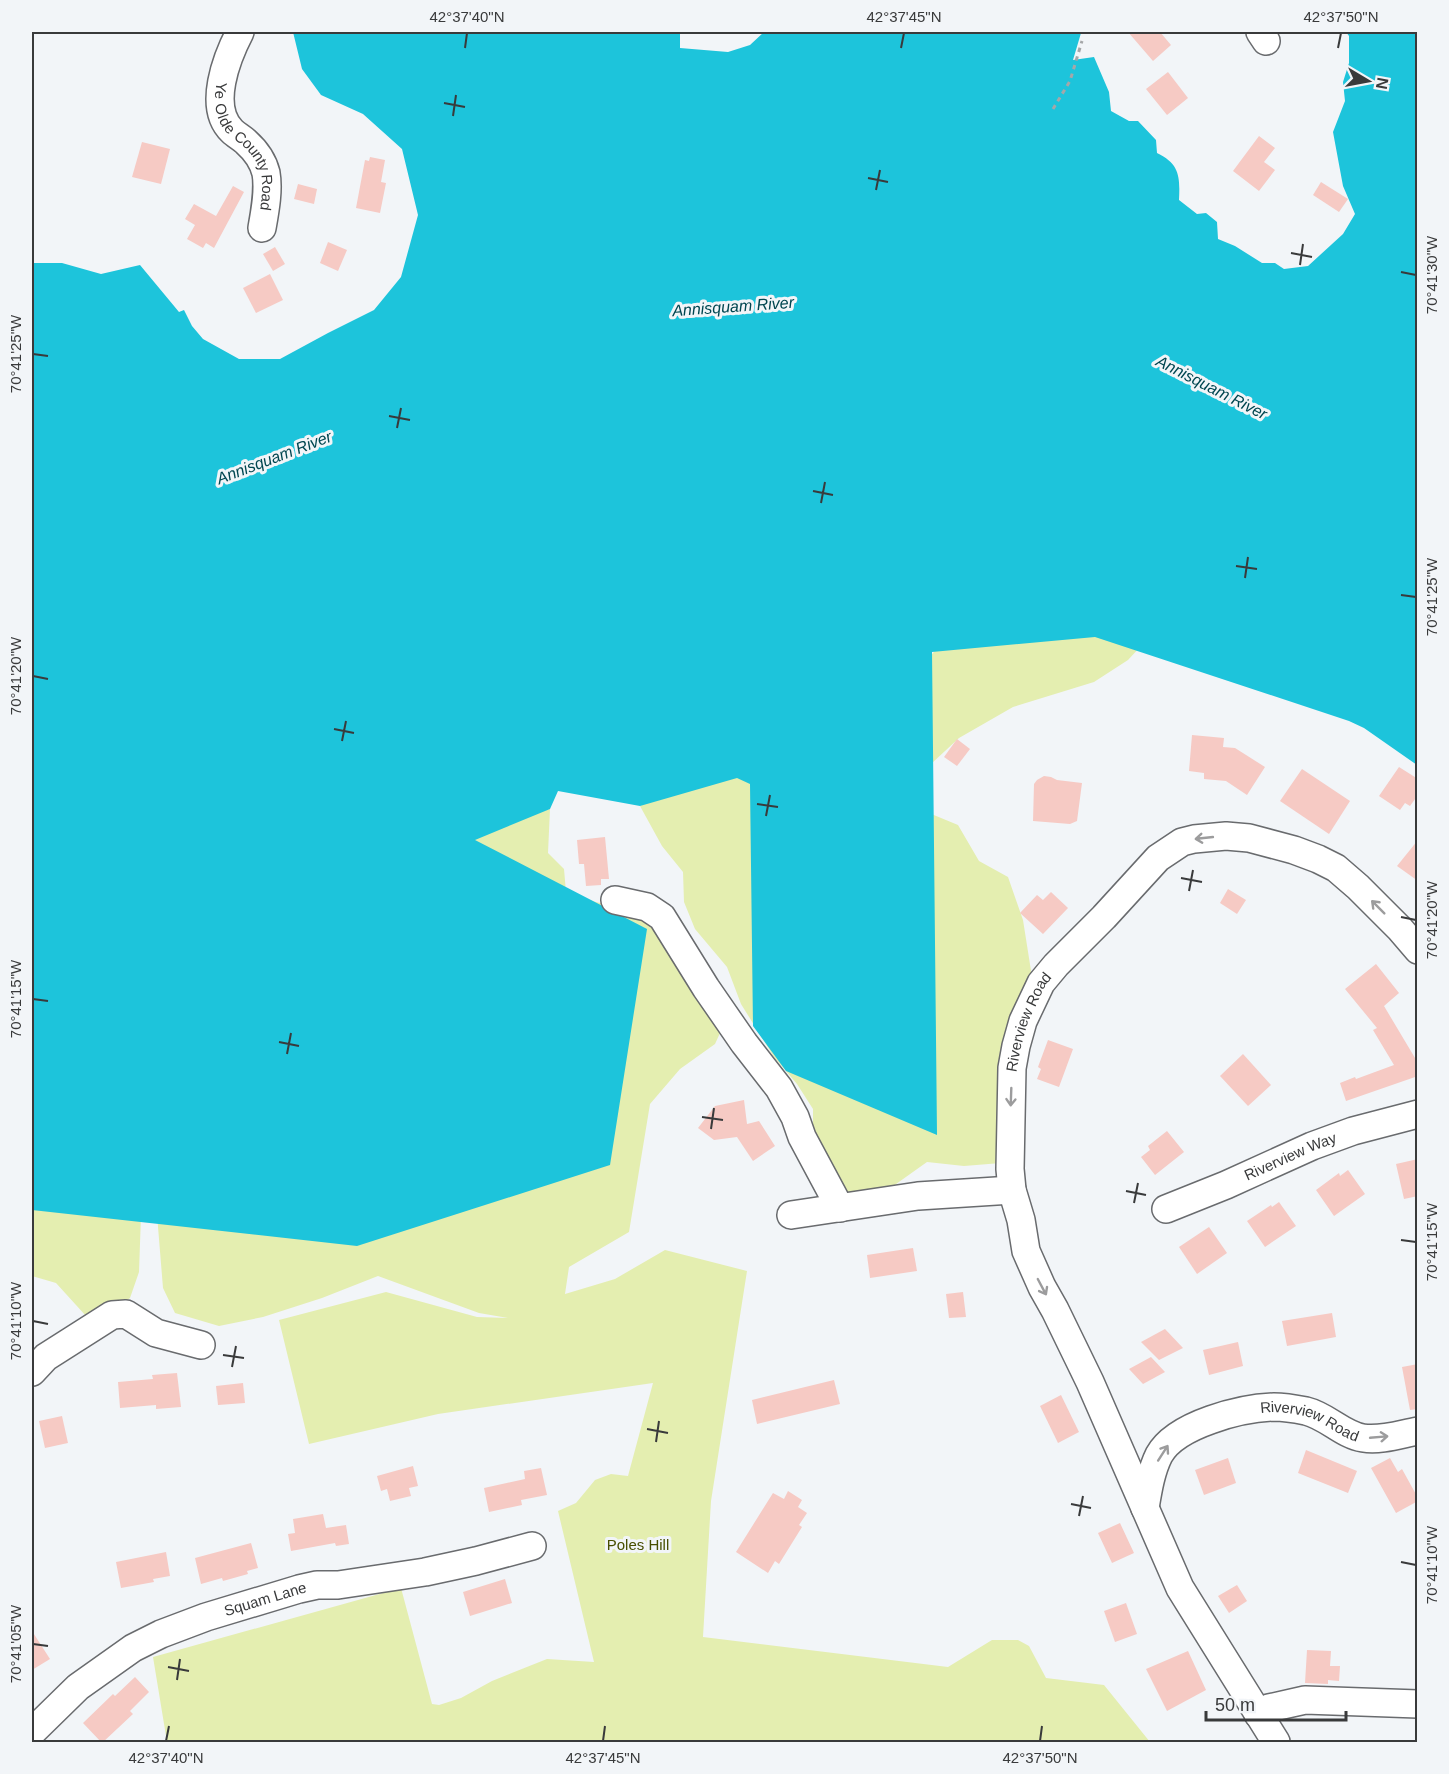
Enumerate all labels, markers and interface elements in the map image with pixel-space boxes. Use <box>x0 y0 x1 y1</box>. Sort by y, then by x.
text: 42°37'40"N <box>429 8 505 25</box>
text: 42°37'45"N <box>866 8 942 25</box>
text: 42°37'50"N <box>1303 8 1379 25</box>
north arrow <box>1338 51 1398 111</box>
text: N <box>1373 76 1392 91</box>
street label: Ye Olde County Road <box>212 81 276 212</box>
text: 70°41'30"W <box>1423 235 1440 314</box>
water label: Annisquam River <box>671 294 795 319</box>
text: 70°41'25"W <box>7 314 24 393</box>
water label: Annisquam River <box>1153 352 1271 423</box>
water label: Annisquam River <box>213 427 335 488</box>
text: 70°41'25"W <box>1423 557 1440 636</box>
text: 70°41'20"W <box>7 636 24 715</box>
one-way arrow <box>1195 833 1215 844</box>
text: 70°41'20"W <box>1423 880 1440 959</box>
one-way arrow <box>1371 900 1386 915</box>
text: 70°41'15"W <box>7 959 24 1038</box>
street label: Riverview Road <box>1003 969 1054 1073</box>
one-way arrow <box>1005 1087 1016 1107</box>
street label: Riverview Way <box>1241 1129 1339 1184</box>
text: 70°41'15"W <box>1423 1202 1440 1281</box>
one-way arrow <box>1036 1278 1048 1295</box>
text: 70°41'10"W <box>7 1281 24 1360</box>
street label: Riverview Road <box>1259 1398 1361 1445</box>
one-way arrow <box>1369 1431 1389 1442</box>
one-way arrow <box>1156 1444 1169 1461</box>
text: 70°41'10"W <box>1423 1525 1440 1604</box>
park label: Poles Hill <box>607 1536 669 1553</box>
street label: Squam Lane <box>222 1579 308 1619</box>
text: 70°41'05"W <box>7 1604 24 1683</box>
scale bar <box>1206 1684 1346 1722</box>
text: 50 m <box>1215 1695 1255 1715</box>
text: 42°37'40"N <box>128 1749 204 1766</box>
text: 42°37'45"N <box>565 1749 641 1766</box>
text: 42°37'50"N <box>1002 1749 1078 1766</box>

